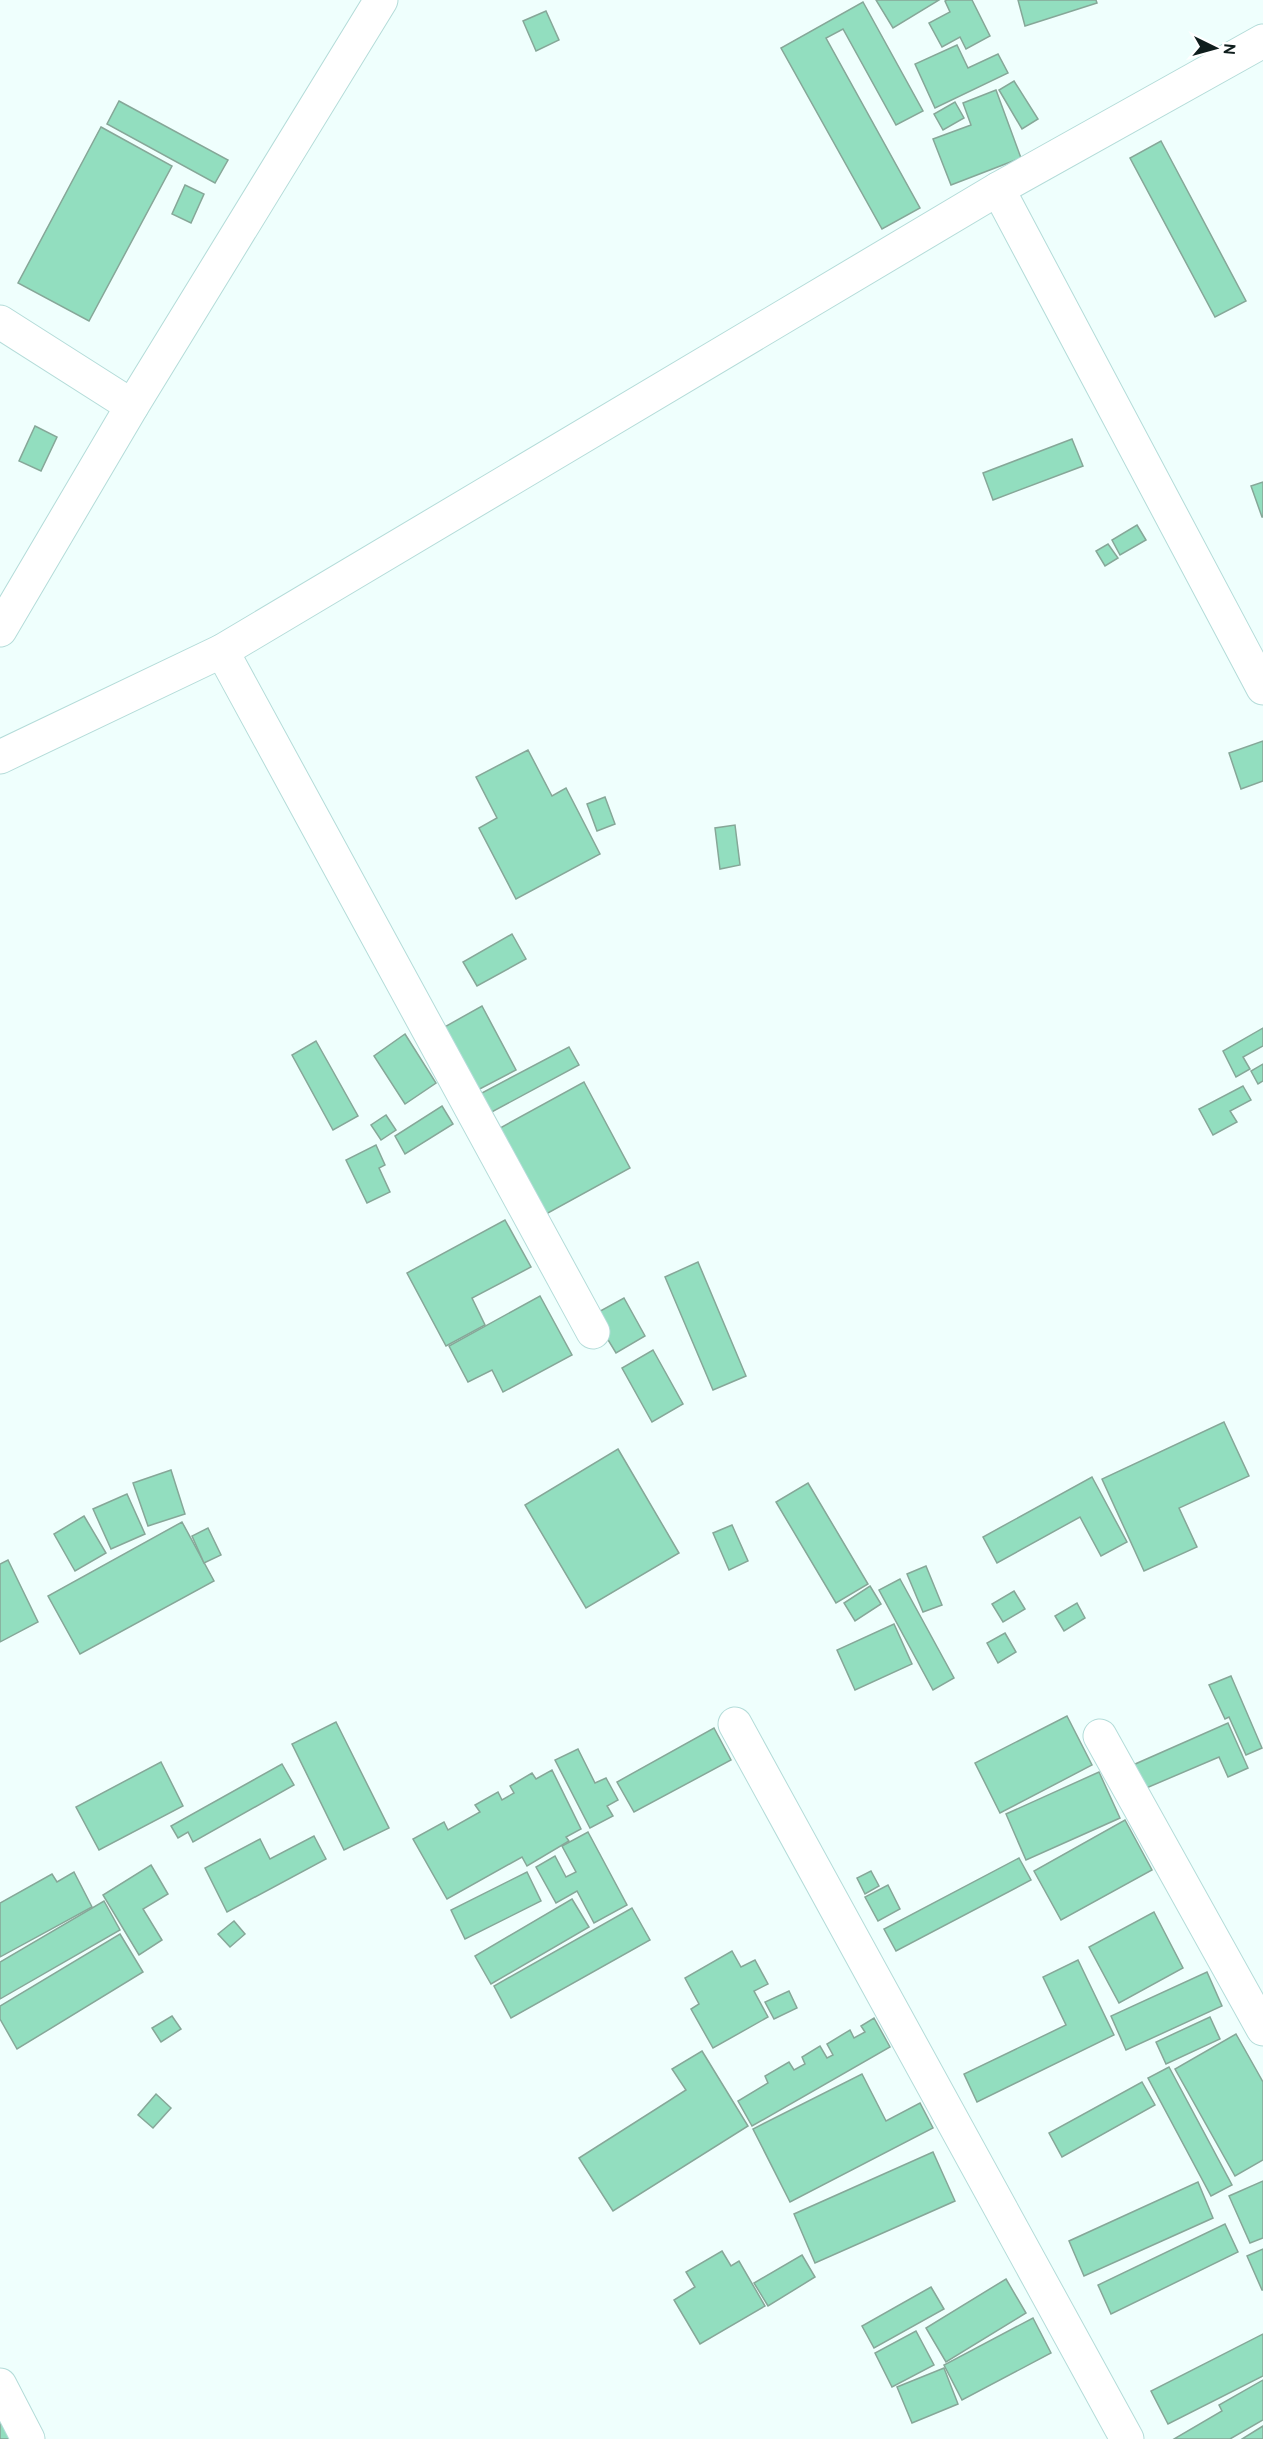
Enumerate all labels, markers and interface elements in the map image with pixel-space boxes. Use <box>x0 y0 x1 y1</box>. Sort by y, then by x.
north arrow <box>1185 18 1245 78</box>
text: N <box>1217 43 1238 56</box>

